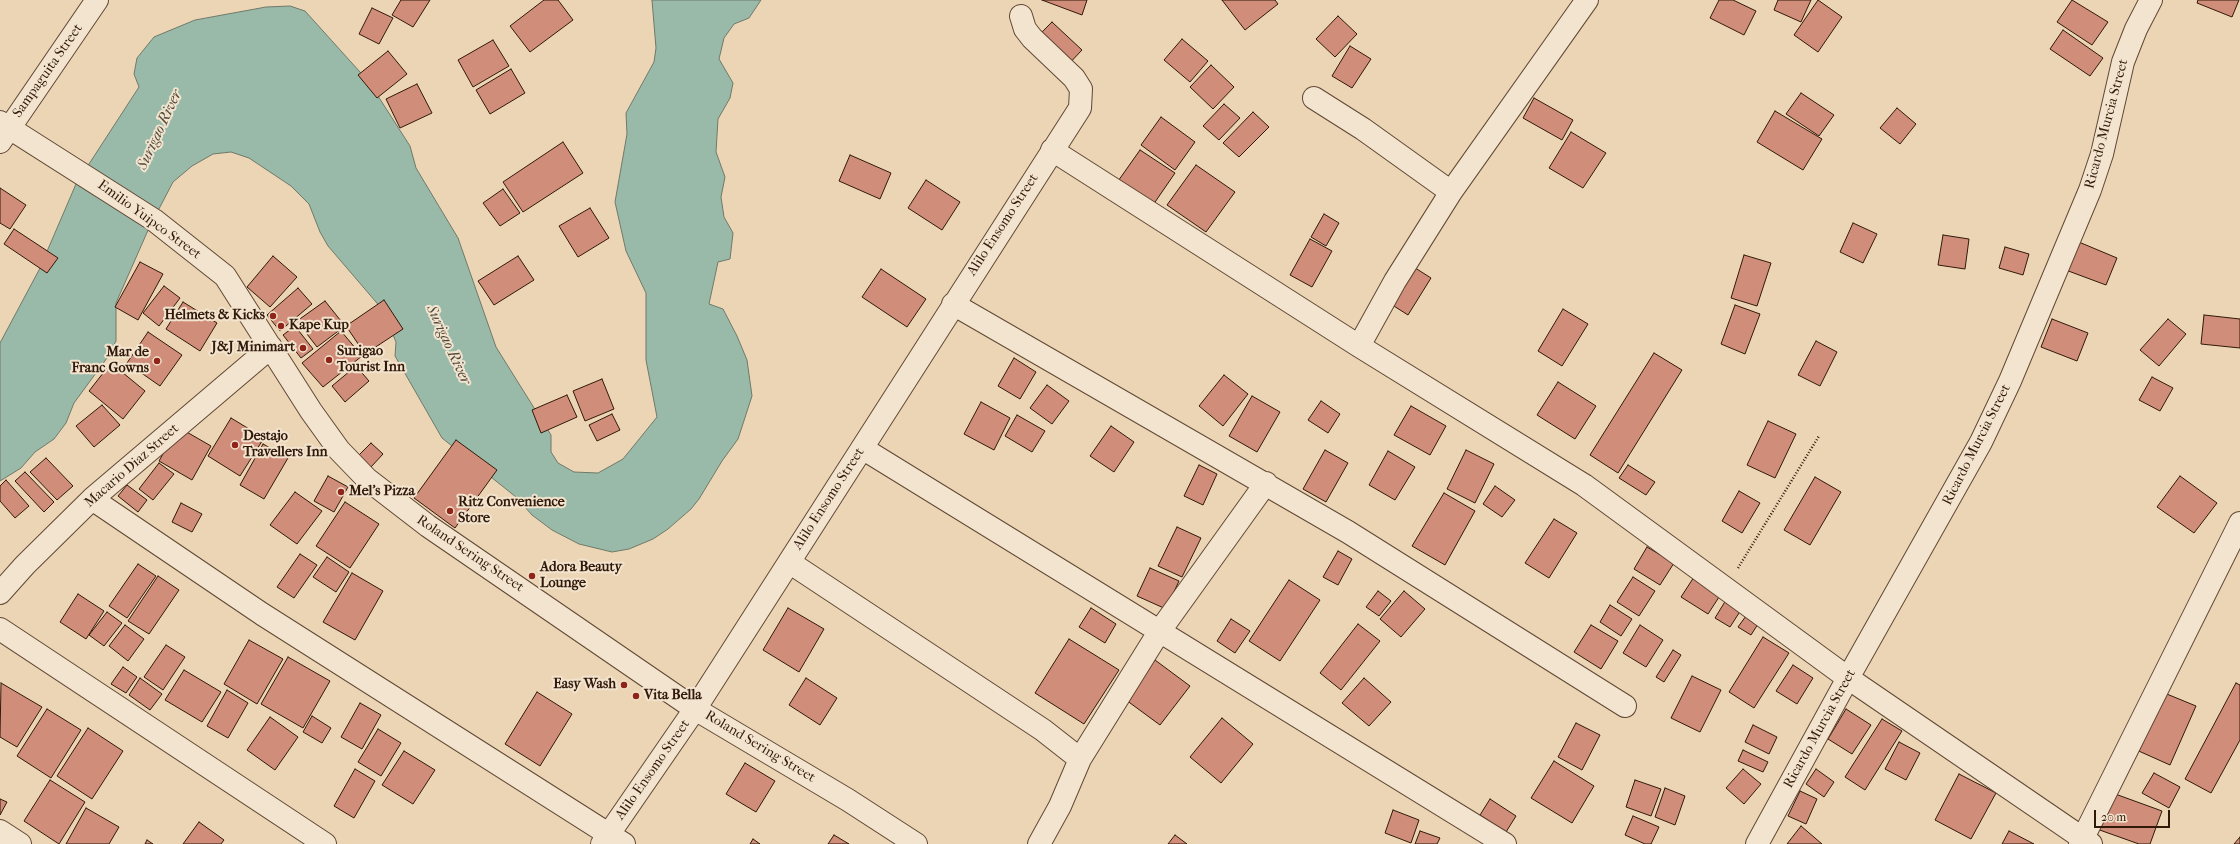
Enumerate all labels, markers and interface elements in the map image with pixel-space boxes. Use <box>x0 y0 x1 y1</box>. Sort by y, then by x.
street label: Sampaguita Street <box>9 21 87 121</box>
street label: Ricardo Murcia Street <box>2082 57 2132 191</box>
water label: Surigao River <box>134 87 186 173</box>
street label: Alilo Ensomo Street <box>964 171 1042 279</box>
street label: Emilio Yuipco Street <box>94 177 204 263</box>
water label: Surigao River <box>422 302 474 388</box>
place label: Helmets & Kicks <box>164 308 265 324</box>
marker: Helmets & Kicks <box>268 311 278 321</box>
place label: Kape Kup <box>289 318 349 334</box>
marker: Kape Kup <box>276 321 286 331</box>
place label: J&J Minimart <box>212 340 295 356</box>
marker: J&J Minimart <box>298 343 308 353</box>
place label: Surigao Tourist Inn <box>337 344 405 376</box>
place label: Mar de Franc Gowns <box>71 345 149 378</box>
marker: Surigao Tourist Inn <box>324 355 334 365</box>
marker: Mar de Franc Gowns <box>152 356 162 366</box>
street label: Ricardo Murcia Street <box>1939 382 2015 508</box>
street label: Macario Diaz Street <box>81 420 183 512</box>
place label: Destajo Travellers Inn <box>243 429 328 462</box>
marker: Destajo Travellers Inn <box>230 440 240 450</box>
street label: Alilo Ensomo Street <box>790 445 868 553</box>
place label: Mel's Pizza <box>349 484 415 500</box>
marker: Mel's Pizza <box>336 487 346 497</box>
place label: Ritz Convenience Store <box>458 495 565 528</box>
marker: Ritz Convenience Store <box>445 506 455 516</box>
street label: Roland Sering Street <box>413 512 527 596</box>
place label: Adora Beauty Lounge <box>540 560 622 592</box>
marker: Adora Beauty Lounge <box>527 571 537 581</box>
street label: Ricardo Murcia Street <box>1780 667 1860 791</box>
place label: Easy Wash <box>553 677 616 693</box>
marker: Easy Wash <box>619 680 629 690</box>
place label: Vita Bella <box>644 688 702 704</box>
marker: Vita Bella <box>631 691 641 701</box>
street label: Roland Sering Street <box>702 707 818 787</box>
street label: Alilo Ensomo Street <box>612 717 694 823</box>
scale bar <box>2096 802 2172 828</box>
text: 20 m <box>2101 810 2126 824</box>

